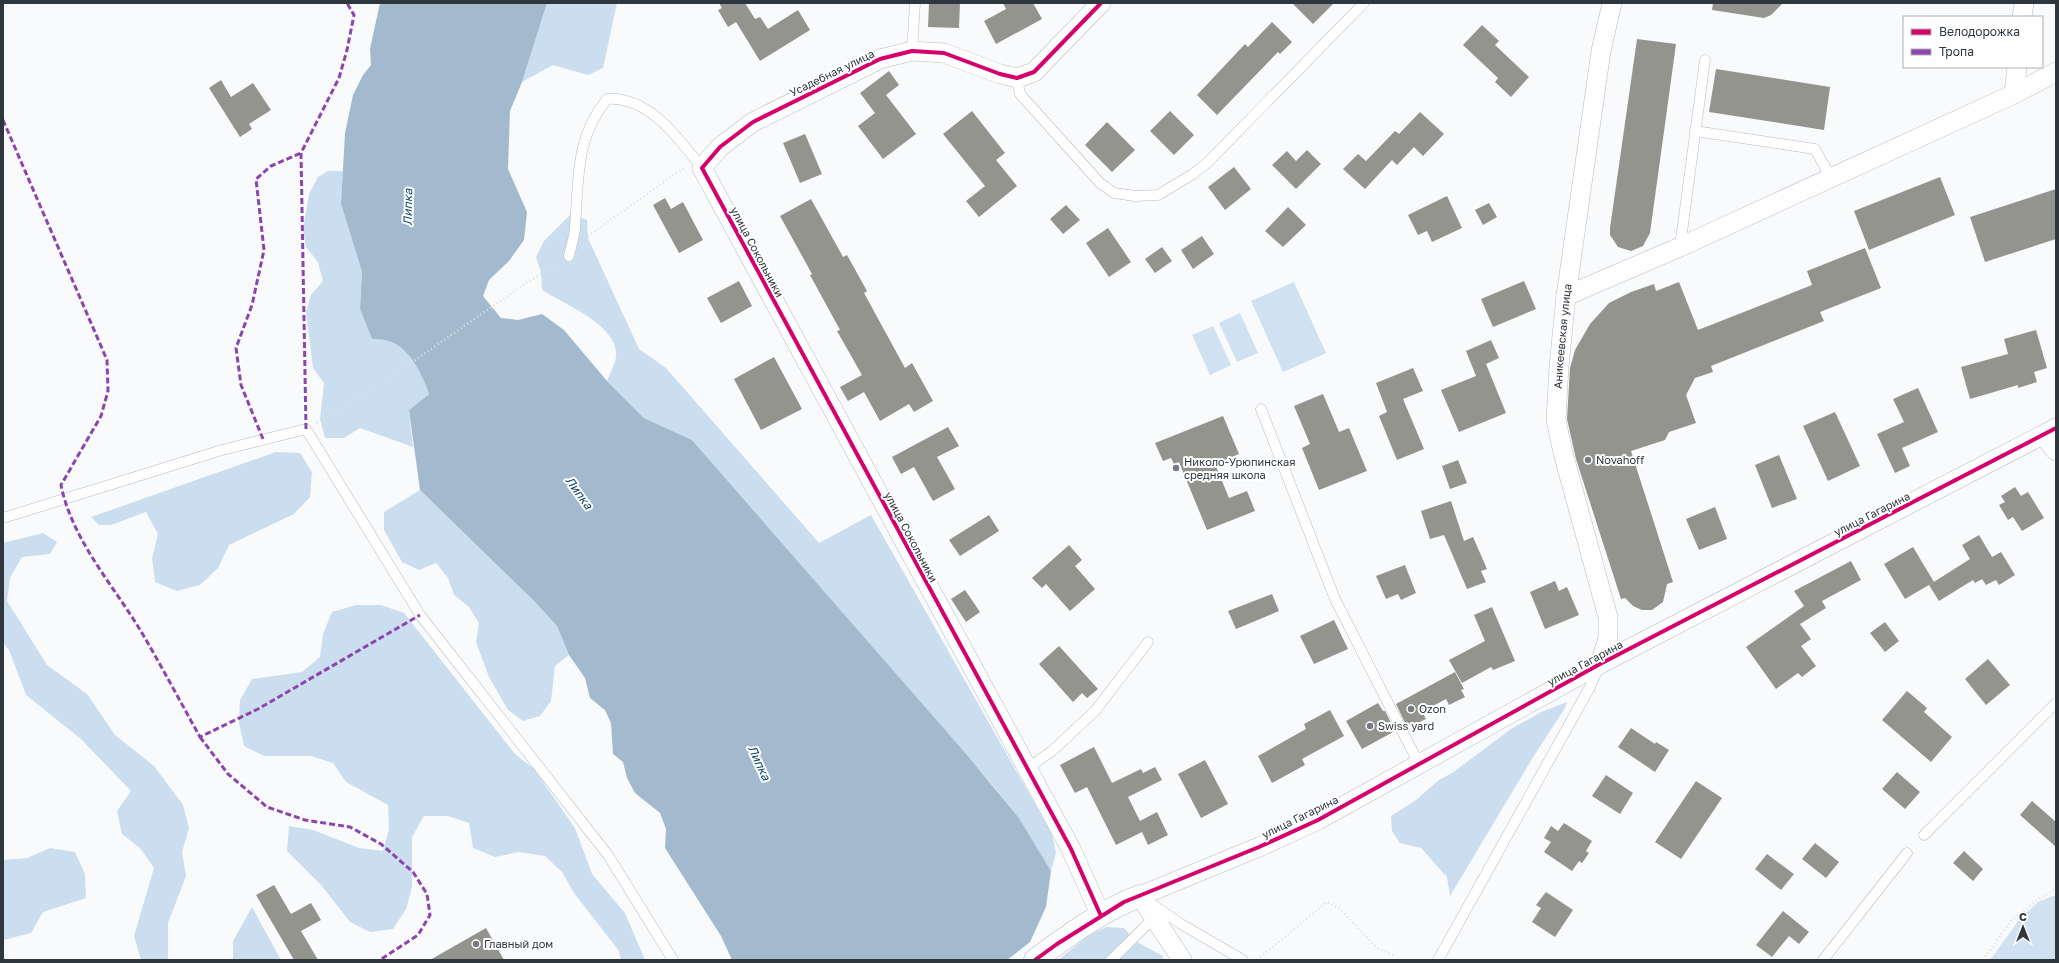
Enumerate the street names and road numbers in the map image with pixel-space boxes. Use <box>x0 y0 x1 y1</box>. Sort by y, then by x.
street label: Усадебная улица <box>787 46 876 99</box>
street label: улица Сокольники <box>728 204 787 299</box>
street label: Аникеевская улица <box>1551 283 1574 389</box>
street label: улица Сокольники <box>882 489 941 584</box>
street label: улица Гагарина <box>1832 489 1912 538</box>
street label: улица Гагарина <box>1545 637 1625 688</box>
street label: улица Гагарина <box>1259 792 1340 841</box>

